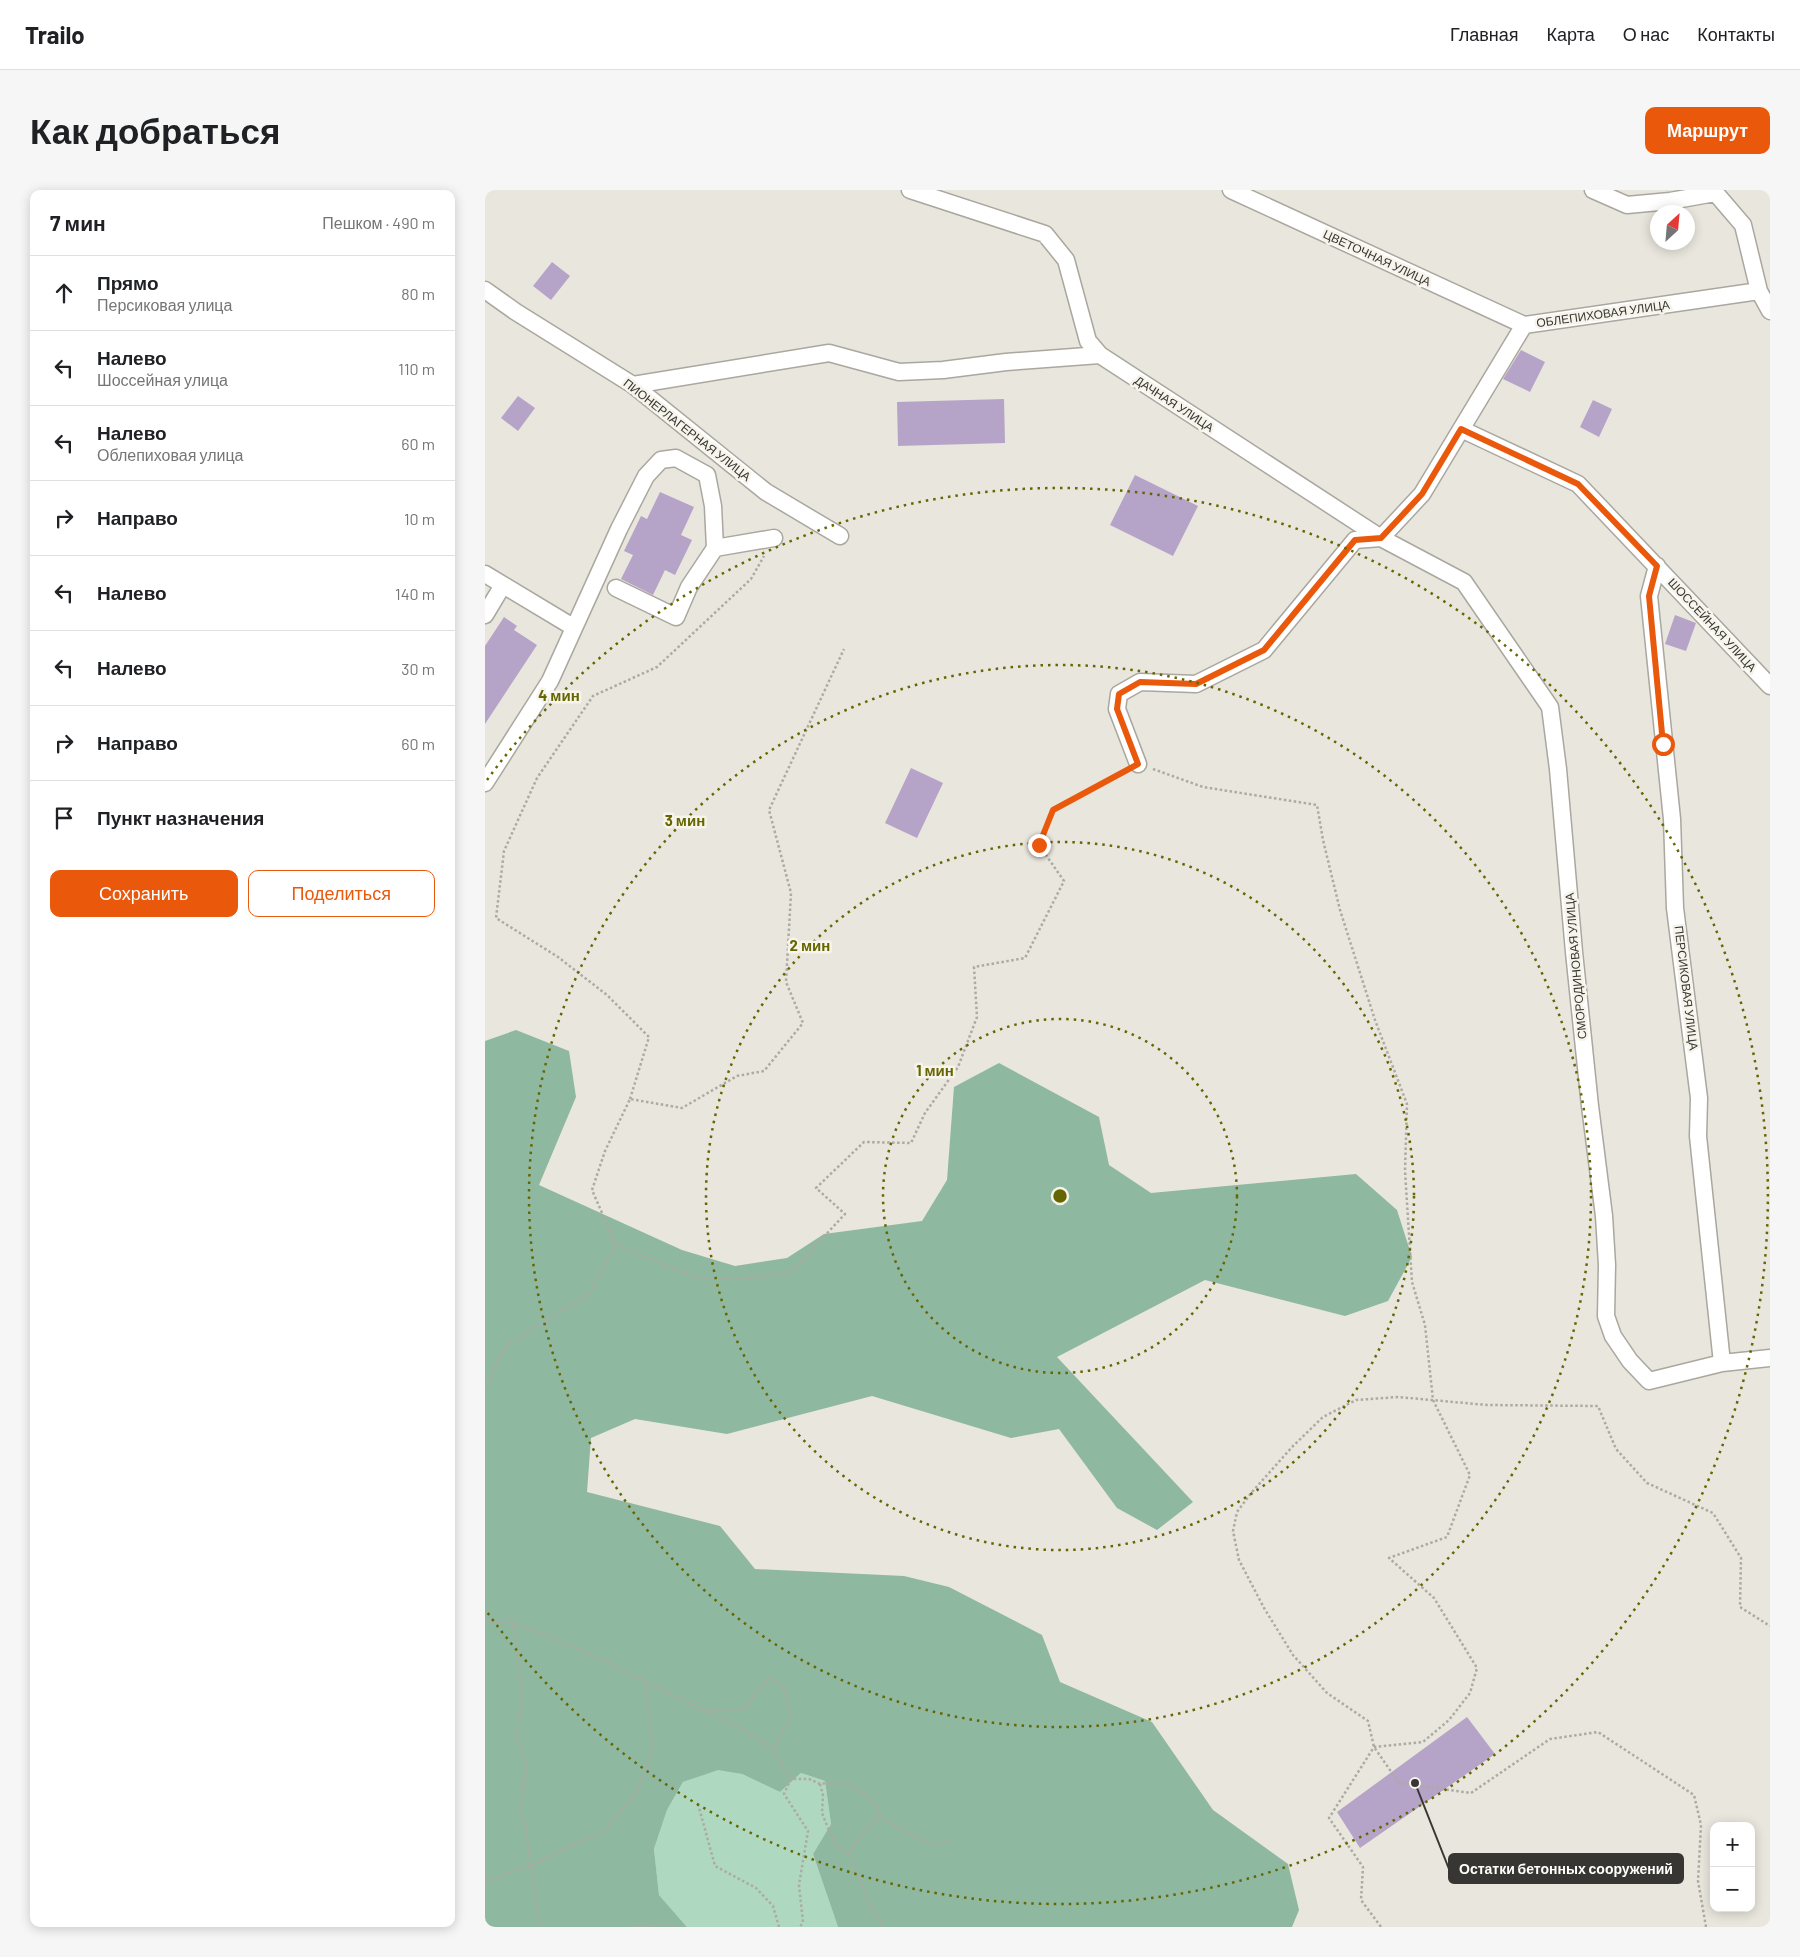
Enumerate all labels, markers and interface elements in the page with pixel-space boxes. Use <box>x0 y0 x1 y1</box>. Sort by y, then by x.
text: Trailo <box>25 20 85 49</box>
text: Главная <box>1450 23 1519 45</box>
text: Карта <box>1547 23 1595 45</box>
text: О нас <box>1623 23 1669 45</box>
text: Контакты <box>1697 23 1775 45</box>
button: Маршрут <box>1645 107 1770 154</box>
text: Как добраться <box>30 109 280 151</box>
north arrow <box>1650 205 1695 250</box>
text: 7 мин <box>50 210 106 235</box>
text: Пешком · 490 m <box>322 213 435 232</box>
street label: ЦВЕТОЧНАЯ УЛИЦА <box>1321 226 1433 289</box>
text: Прямо <box>97 271 159 294</box>
icon: ahead <box>50 279 78 307</box>
text: 80 m <box>401 284 435 303</box>
text: Персиковая улица <box>97 295 232 314</box>
street label: ОБЛЕПИХОВАЯ УЛИЦА <box>1535 297 1671 330</box>
text: Налево <box>97 346 167 369</box>
icon: left <box>50 354 78 382</box>
text: 110 m <box>398 359 435 378</box>
text: Шоссейная улица <box>97 370 228 389</box>
street label: ДАЧНАЯ УЛИЦА <box>1132 372 1217 435</box>
street label: ПИОНЕРЛАГЕРНАЯ УЛИЦА <box>621 375 754 484</box>
text: Налево <box>97 421 167 444</box>
icon: left <box>50 429 78 457</box>
text: 60 m <box>401 434 435 453</box>
text: Облепиховая улица <box>97 445 244 464</box>
icon: right <box>50 504 78 532</box>
text: Направо <box>97 506 178 529</box>
text: 10 m <box>404 509 435 528</box>
street label: ШОССЕЙНАЯ УЛИЦА <box>1665 575 1760 675</box>
icon: left <box>50 579 78 607</box>
text: Налево <box>97 581 167 604</box>
text: 140 m <box>395 584 435 603</box>
icon: left <box>50 654 78 682</box>
text: Налево <box>97 656 167 679</box>
text: 30 m <box>401 659 435 678</box>
text: 4 мин <box>538 686 580 704</box>
icon: right <box>50 729 78 757</box>
text: Направо <box>97 731 178 754</box>
route start <box>1652 733 1675 756</box>
text: 60 m <box>401 734 435 753</box>
icon: arrive <box>50 804 78 832</box>
text: Пункт назначения <box>97 806 264 829</box>
text: 3 мин <box>665 811 705 829</box>
route end <box>1028 834 1051 857</box>
button: Сохранить <box>50 870 238 917</box>
button: Поделиться <box>248 870 435 917</box>
street label: СМОРОДИНОВАЯ УЛИЦА <box>1562 892 1589 1040</box>
street label: ПЕРСИКОВАЯ УЛИЦА <box>1671 925 1702 1051</box>
text: 2 мин <box>790 936 830 954</box>
text: 1 мин <box>916 1061 954 1079</box>
centre of rings <box>1051 1187 1069 1205</box>
map controls <box>1710 1822 1755 1912</box>
button: + <box>1710 1822 1755 1867</box>
callout: Остатки бетонных сооружений <box>1449 1854 1683 1883</box>
text: Остатки бетонных сооружений <box>1459 1860 1673 1877</box>
button: − <box>1710 1867 1755 1912</box>

